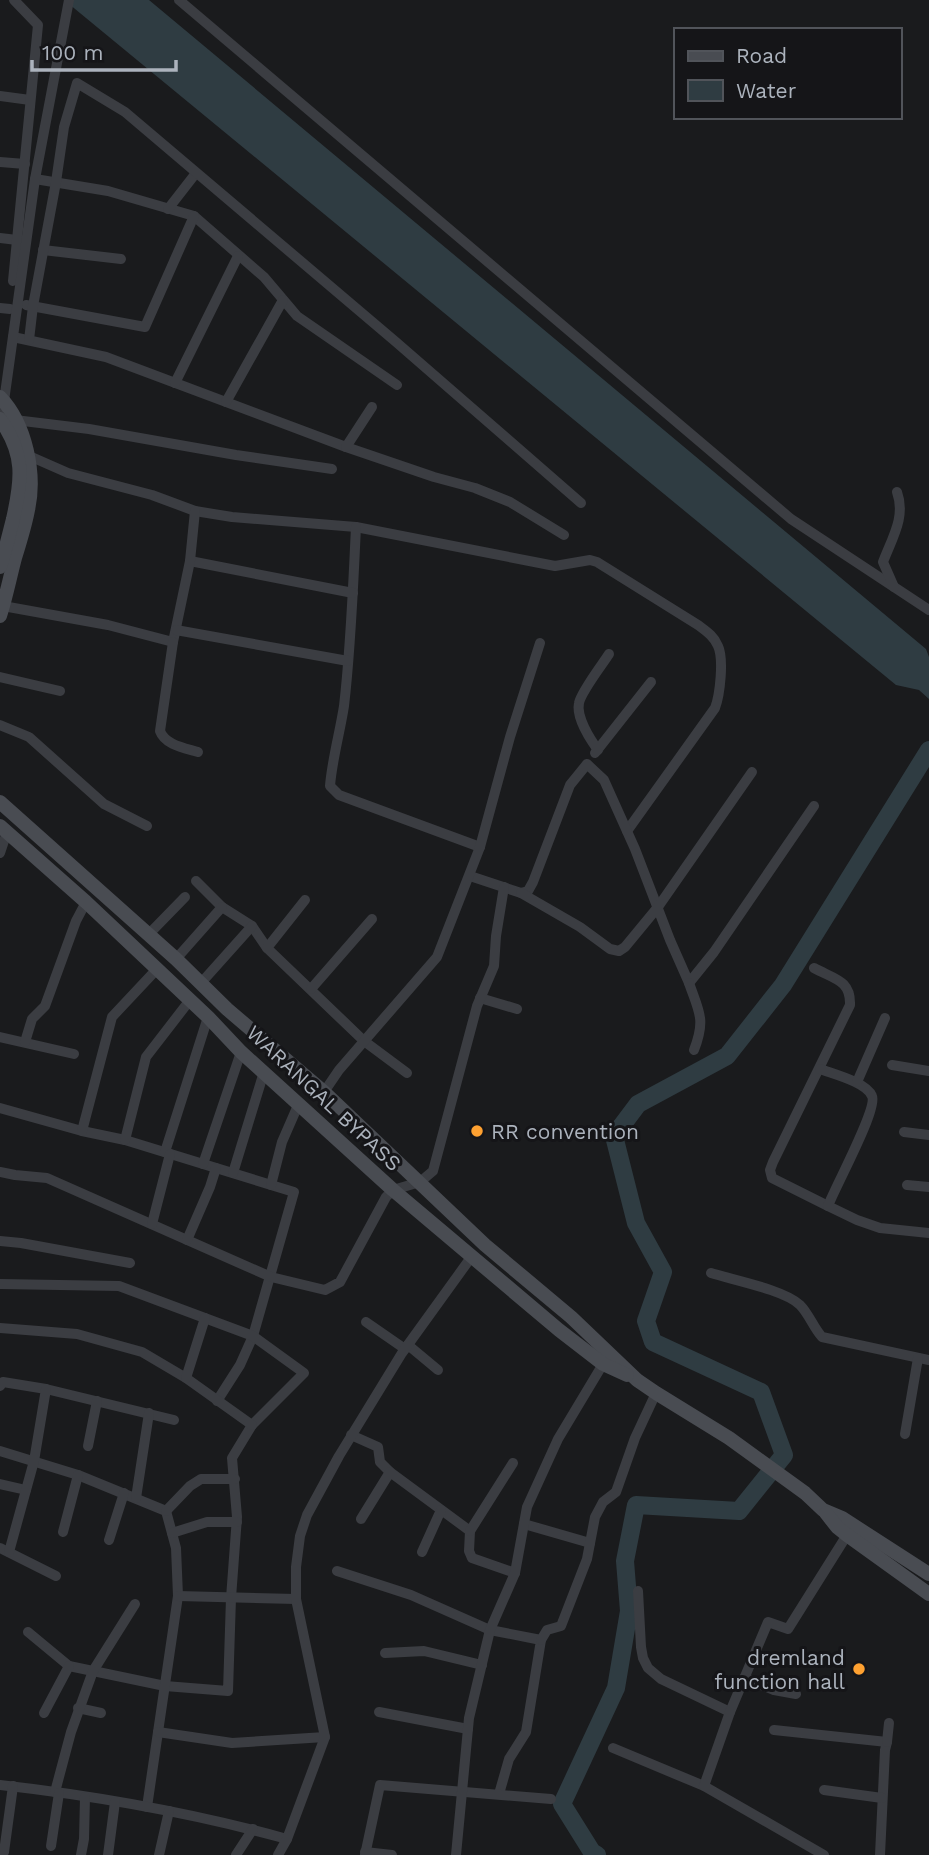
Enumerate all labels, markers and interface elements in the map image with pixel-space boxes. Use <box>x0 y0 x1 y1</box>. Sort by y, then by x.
scale bar <box>32 28 175 72</box>
legend <box>674 28 901 119</box>
text: 100 m <box>42 40 104 65</box>
text: Road <box>736 43 787 68</box>
text: Water <box>736 78 797 103</box>
street label: WARANGAL BYPASS <box>242 1020 406 1176</box>
place label: RR convention <box>491 1119 639 1144</box>
marker: RR convention <box>469 1123 485 1139</box>
place label: dremland function hall <box>714 1645 846 1694</box>
marker: dremland function hall <box>851 1661 867 1677</box>

